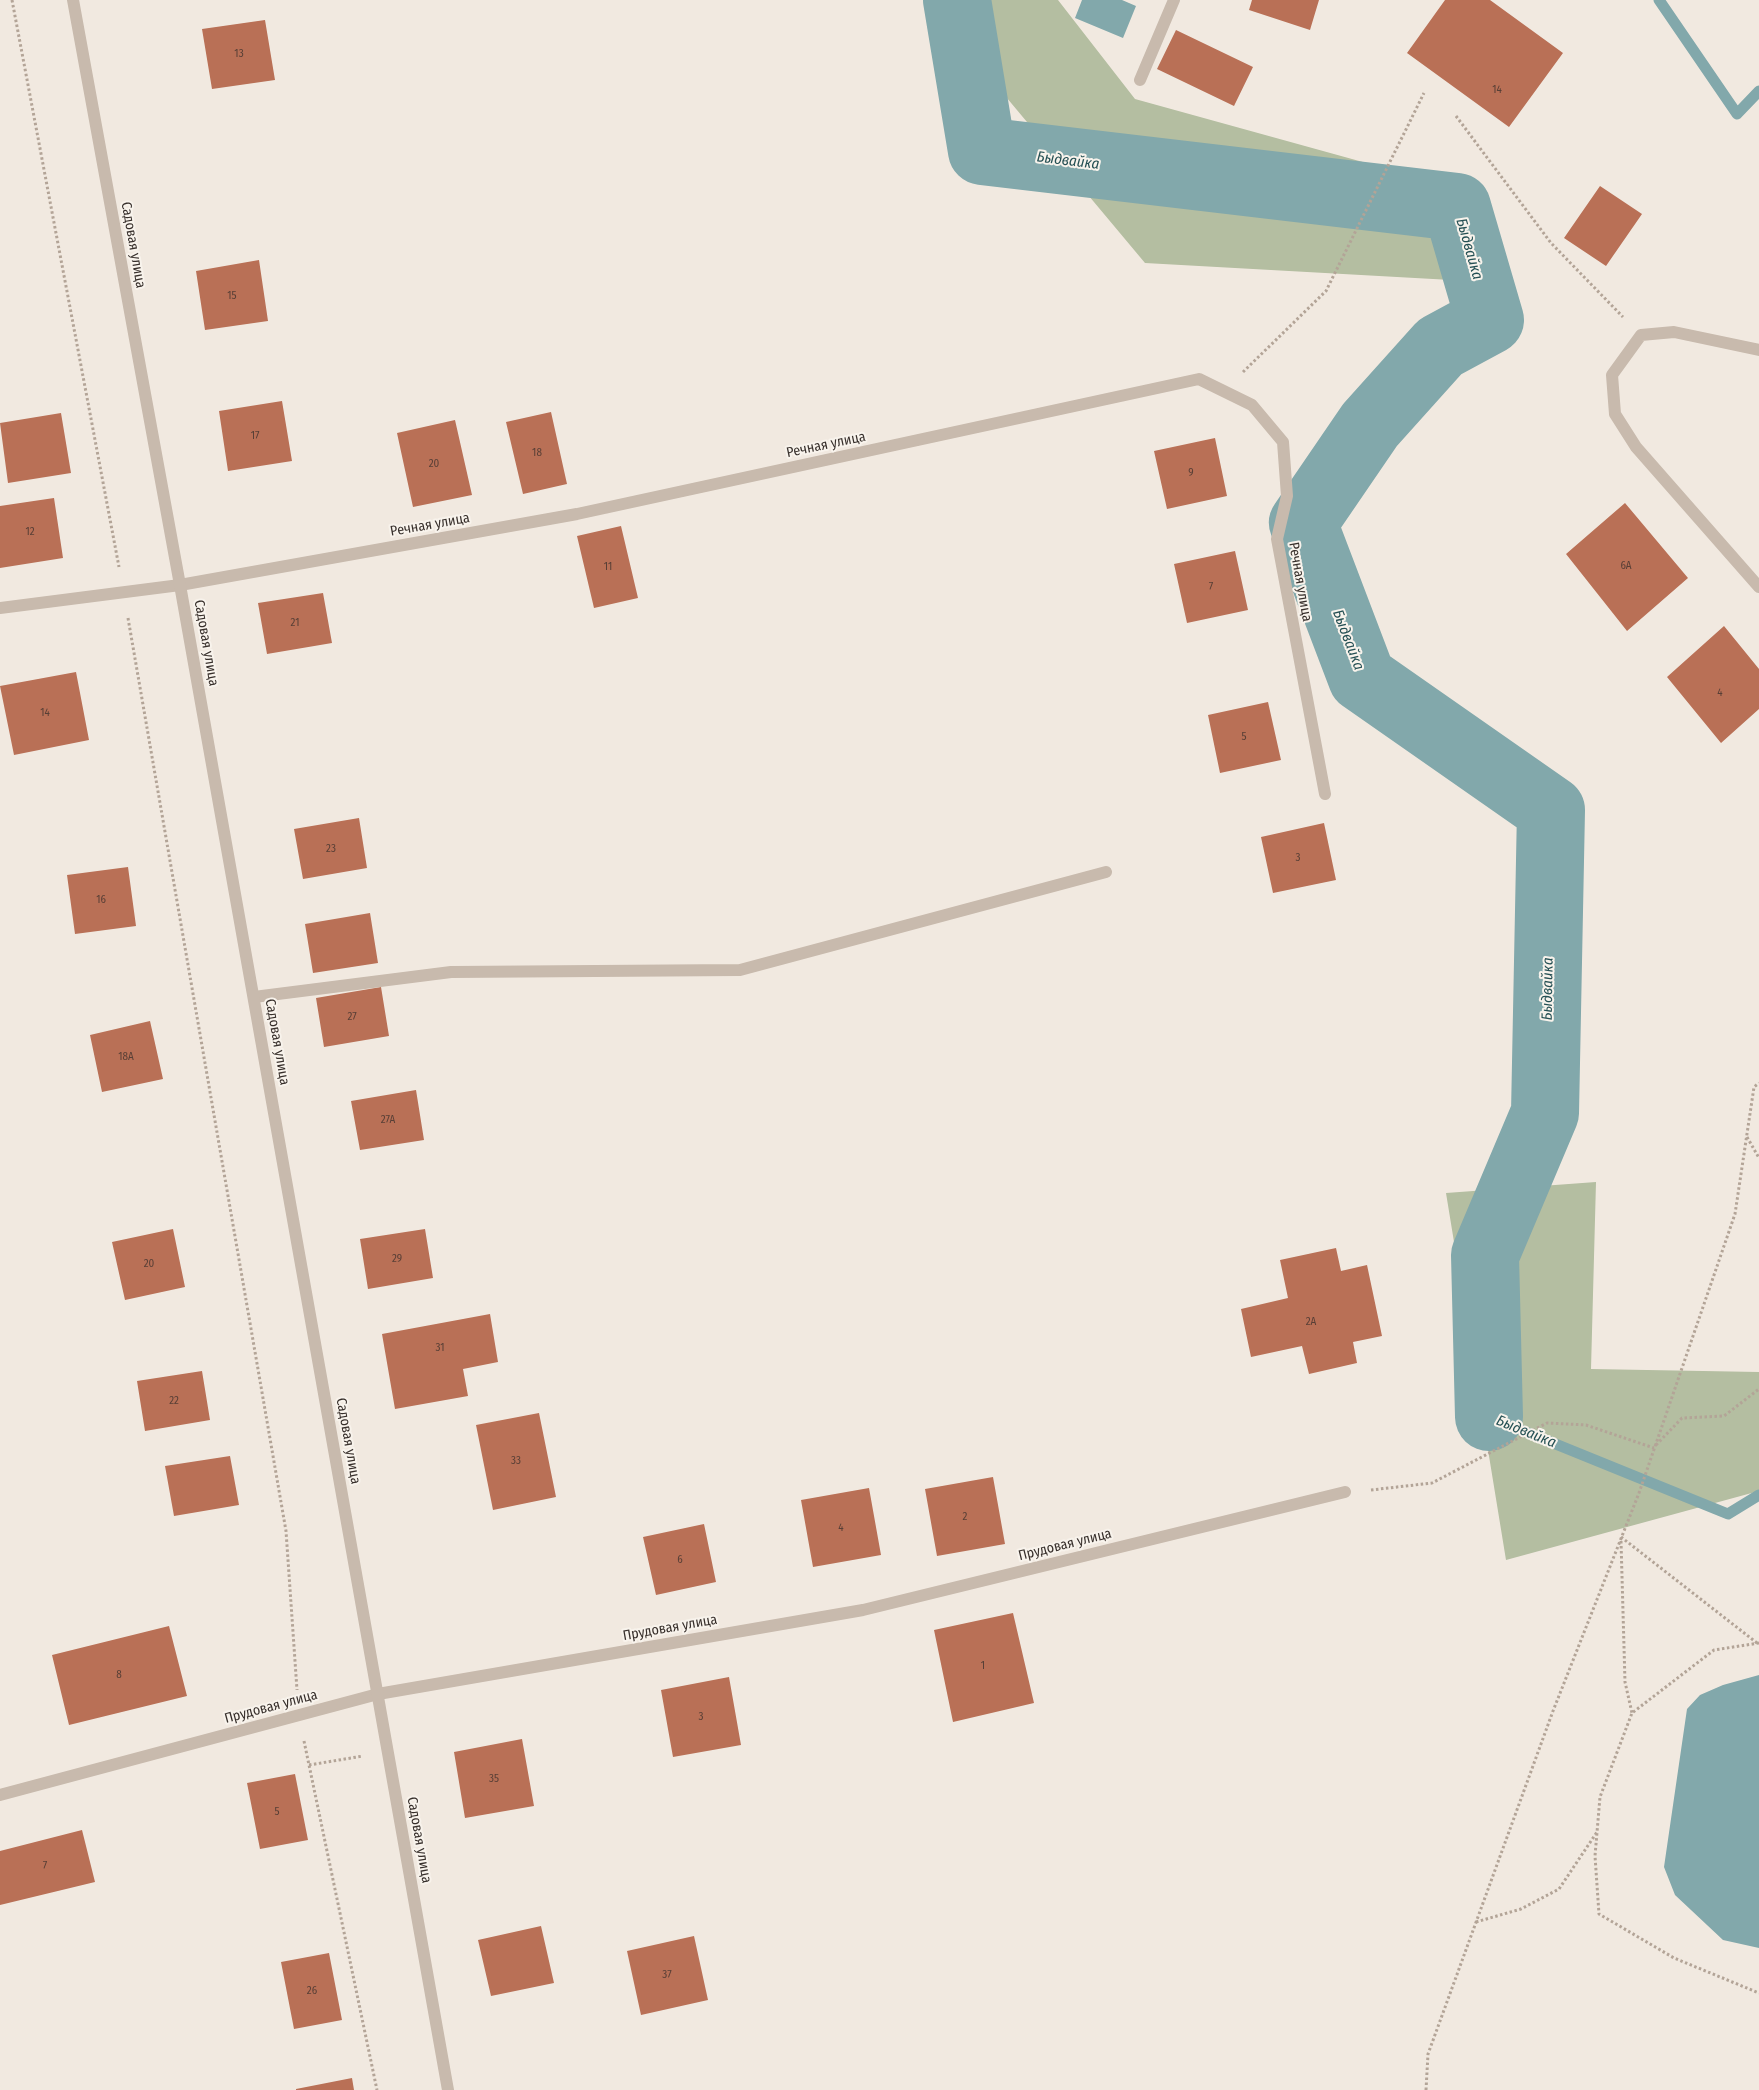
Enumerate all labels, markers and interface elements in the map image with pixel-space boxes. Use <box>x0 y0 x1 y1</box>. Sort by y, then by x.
house number: 13 <box>234 47 244 61</box>
house number: 14 <box>1492 83 1502 97</box>
water label: Быдвайка <box>1036 148 1100 174</box>
street label: Садовая улица <box>117 201 149 289</box>
water label: Быдвайка <box>1452 216 1486 282</box>
house number: 15 <box>227 289 237 303</box>
street label: Речная улица <box>785 428 867 462</box>
house number: 17 <box>251 429 259 443</box>
house number: 18 <box>532 446 542 460</box>
house number: 20 <box>429 457 439 471</box>
house number: 9 <box>1188 466 1194 480</box>
street label: Речная улица <box>389 510 471 540</box>
house number: 12 <box>25 525 35 539</box>
street label: Речная улица <box>1285 541 1315 623</box>
house number: 6А <box>1620 559 1632 573</box>
house number: 11 <box>604 560 612 574</box>
house number: 7 <box>1209 580 1213 594</box>
street label: Садовая улица <box>190 599 222 687</box>
water label: Быдвайка <box>1328 607 1368 673</box>
house number: 21 <box>291 616 299 630</box>
house number: 4 <box>1717 686 1723 700</box>
house number: 14 <box>40 706 50 720</box>
house number: 5 <box>1241 730 1247 744</box>
house number: 23 <box>326 842 336 856</box>
house number: 3 <box>1296 851 1300 865</box>
house number: 16 <box>96 893 106 907</box>
water label: Быдвайка <box>1538 957 1558 1021</box>
street label: Садовая улица <box>261 998 293 1086</box>
house number: 27 <box>347 1010 357 1024</box>
house number: 18А <box>118 1050 134 1064</box>
house number: 27А <box>381 1113 395 1127</box>
house number: 29 <box>392 1252 402 1266</box>
house number: 20 <box>144 1257 154 1271</box>
house number: 2А <box>1306 1315 1316 1329</box>
house number: 31 <box>436 1341 444 1355</box>
house number: 22 <box>169 1394 179 1408</box>
street label: Садовая улица <box>332 1397 364 1485</box>
water label: Быдвайка <box>1493 1412 1559 1452</box>
house number: 33 <box>511 1454 521 1468</box>
house number: 2 <box>963 1510 967 1524</box>
house number: 4 <box>838 1521 844 1535</box>
street label: Прудовая улица <box>1017 1525 1113 1565</box>
house number: 6 <box>677 1553 683 1567</box>
street label: Прудовая улица <box>622 1611 718 1645</box>
house number: 1 <box>981 1659 985 1673</box>
house number: 8 <box>116 1668 122 1682</box>
street label: Прудовая улица <box>223 1687 319 1727</box>
house number: 3 <box>699 1710 703 1724</box>
house number: 35 <box>489 1772 499 1786</box>
street label: Садовая улица <box>403 1796 435 1884</box>
house number: 5 <box>274 1805 280 1819</box>
house number: 7 <box>43 1859 47 1873</box>
house number: 37 <box>662 1968 672 1982</box>
house number: 26 <box>307 1984 317 1998</box>

